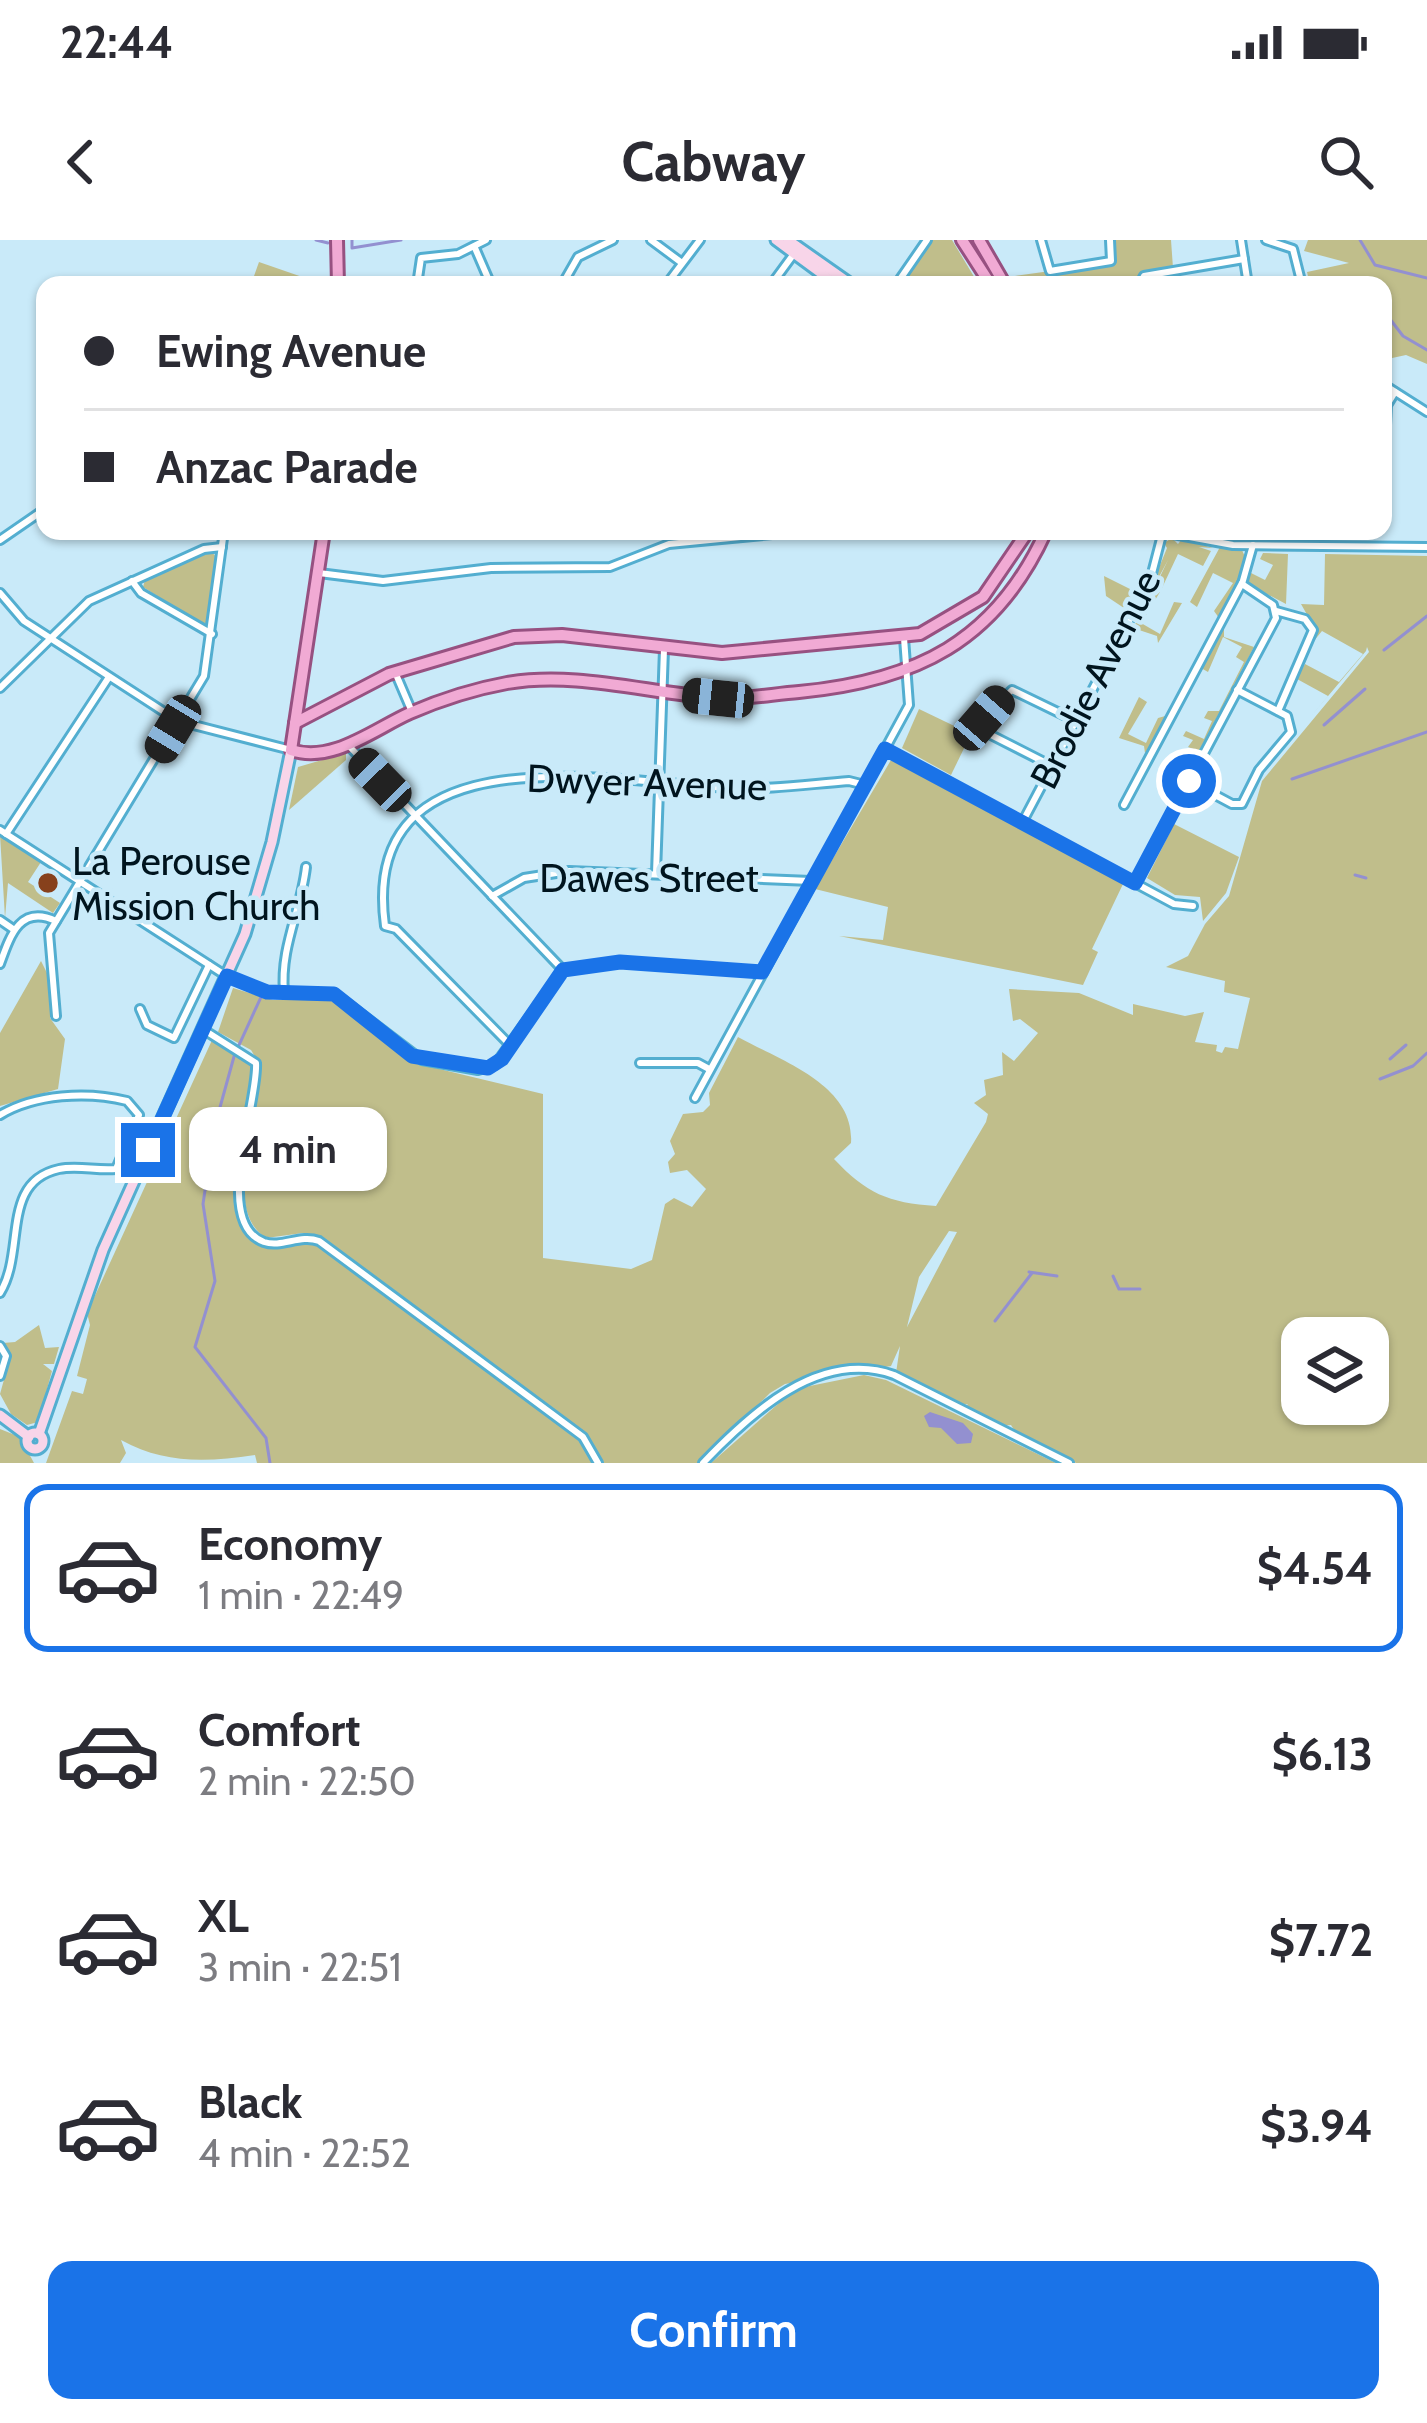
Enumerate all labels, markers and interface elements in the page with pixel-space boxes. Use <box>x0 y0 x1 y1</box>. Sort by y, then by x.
text: 22:44 <box>60 15 174 69</box>
icon: back <box>48 129 114 195</box>
text: Cabway <box>621 129 806 195</box>
icon: search <box>1313 129 1379 195</box>
text: Ewing Avenue <box>156 324 426 378</box>
text: Anzac Parade <box>156 440 418 494</box>
street label: Brodie Avenue <box>1019 562 1171 796</box>
car <box>680 676 756 720</box>
car <box>947 679 1021 757</box>
car <box>139 689 207 769</box>
car <box>342 742 418 818</box>
street label: Dwyer Avenue <box>526 754 768 810</box>
route start <box>1162 754 1216 808</box>
place label: La Perouse Mission Church <box>72 837 320 930</box>
street label: Dawes Street <box>539 854 759 902</box>
marker: La Perouse Mission Church <box>35 870 61 896</box>
callout: 4 min <box>190 1108 388 1192</box>
route end <box>121 1123 175 1177</box>
text: 4 min <box>239 1125 337 1173</box>
map controls <box>1281 1317 1389 1425</box>
button: layers <box>1281 1317 1389 1425</box>
icon: car <box>54 1514 162 1622</box>
text: Economy <box>198 1517 382 1571</box>
text: $4.54 <box>1257 1541 1373 1595</box>
text: 1 min · 22:49 <box>198 1571 404 1619</box>
icon: car <box>54 1700 162 1808</box>
text: Comfort <box>198 1703 361 1757</box>
text: $6.13 <box>1272 1727 1373 1781</box>
text: 2 min · 22:50 <box>198 1757 416 1805</box>
icon: car <box>54 1886 162 1994</box>
text: XL <box>198 1889 249 1943</box>
text: $7.72 <box>1269 1913 1373 1967</box>
text: 3 min · 22:51 <box>198 1943 402 1991</box>
icon: car <box>54 2072 162 2180</box>
text: Black <box>198 2075 302 2129</box>
text: $3.94 <box>1260 2099 1373 2153</box>
text: 4 min · 22:52 <box>198 2129 411 2177</box>
button: Confirm <box>48 2261 1379 2399</box>

